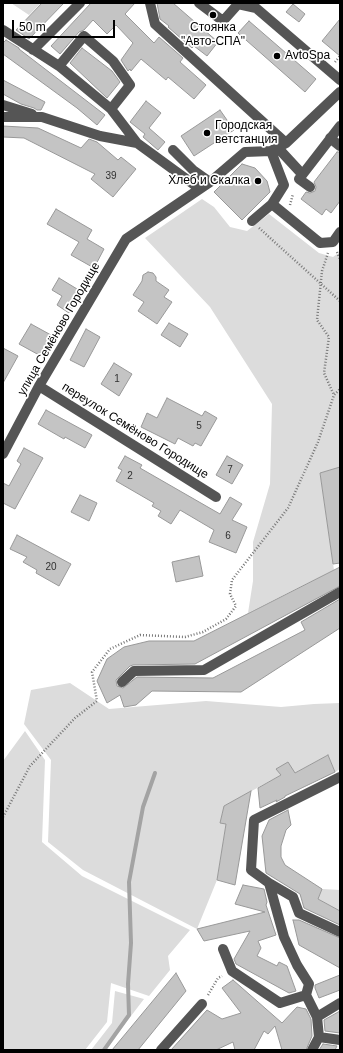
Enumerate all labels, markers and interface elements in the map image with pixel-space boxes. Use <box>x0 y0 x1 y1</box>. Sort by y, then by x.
marker: Стоянка "Авто-СПА" <box>208 10 218 20</box>
scale bar <box>14 12 117 38</box>
text: 50 m <box>19 20 46 34</box>
place label: Стоянка "Авто-СПА" <box>181 21 245 49</box>
place label: AvtoSpa <box>285 49 330 63</box>
marker: AvtoSpa <box>272 51 282 61</box>
place label: Городская ветстанция <box>215 119 278 147</box>
marker: Городская ветстанция <box>202 128 212 138</box>
house number: 39 <box>105 170 117 182</box>
place label: Хлеб и Скалка <box>168 174 250 188</box>
marker: Хлеб и Скалка <box>253 176 263 186</box>
street label: улица Семёново Городище <box>15 260 103 398</box>
house number: 1 <box>114 373 120 385</box>
street label: переулок Семёново Городище <box>59 380 211 482</box>
house number: 5 <box>196 420 202 432</box>
house number: 7 <box>227 464 233 476</box>
house number: 2 <box>127 470 133 482</box>
house number: 6 <box>225 530 231 542</box>
house number: 20 <box>45 561 57 573</box>

